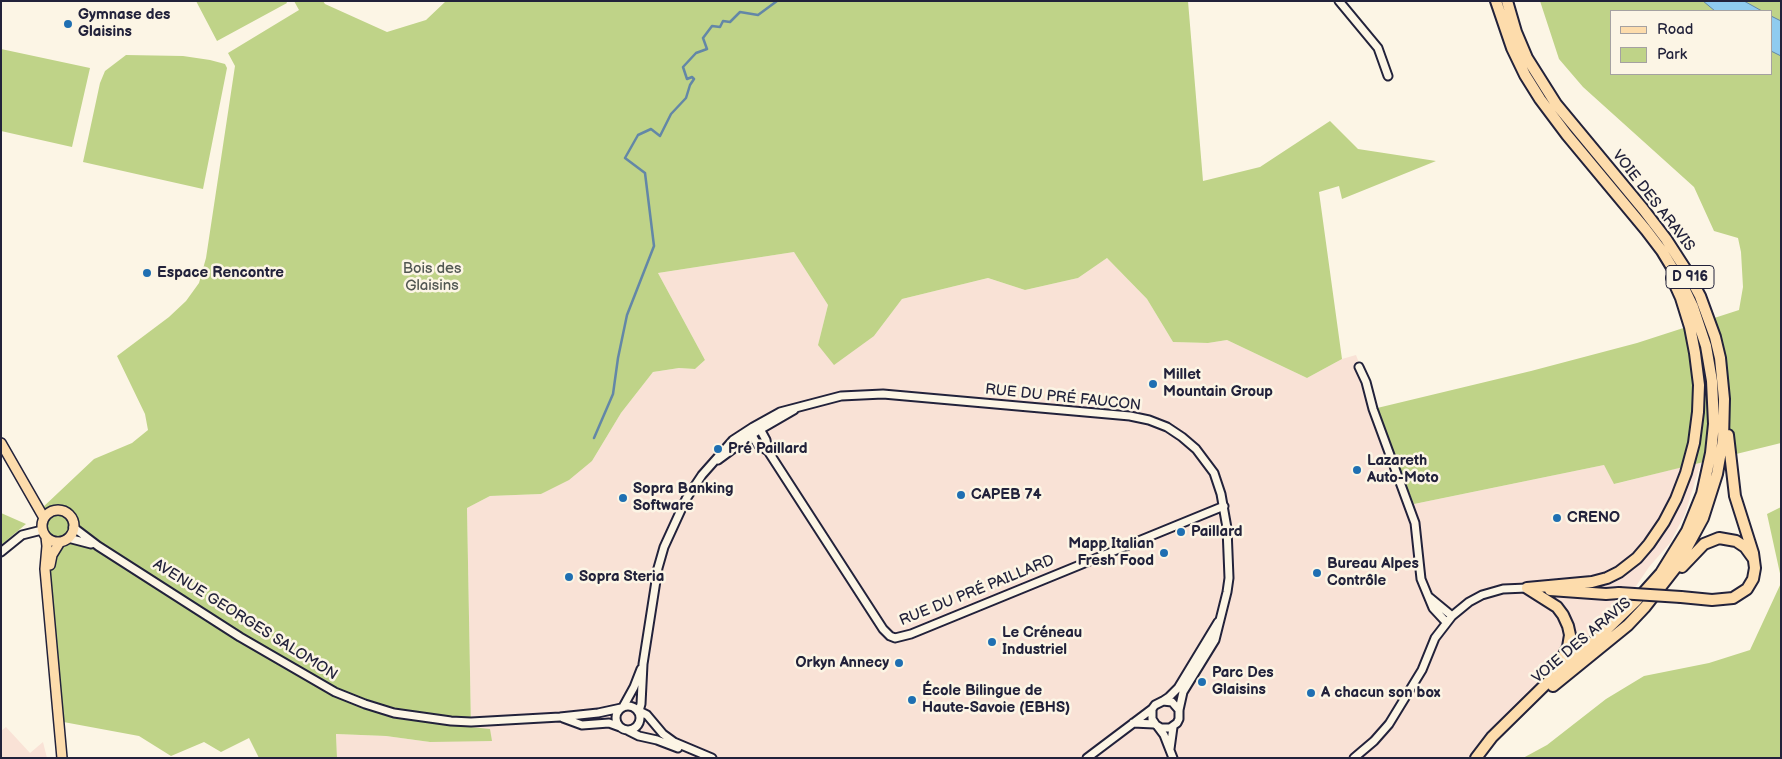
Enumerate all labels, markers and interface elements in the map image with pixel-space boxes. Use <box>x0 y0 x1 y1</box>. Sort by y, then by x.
place label: Gymnase des Glaisins <box>78 6 170 41</box>
legend <box>1610 10 1772 75</box>
marker: Gymnase des Glaisins <box>62 18 74 30</box>
text: Road <box>1657 20 1693 39</box>
text: Park <box>1657 45 1687 64</box>
street label: VOIE DES ARAVIS <box>1608 147 1698 255</box>
park label: Bois des Glaisins <box>403 260 461 295</box>
place label: Espace Rencontre <box>157 264 284 282</box>
road number: D 916 <box>1666 266 1714 288</box>
marker: Espace Rencontre <box>141 267 153 279</box>
place label: Millet Mountain Group <box>1163 366 1273 401</box>
marker: Millet Mountain Group <box>1147 378 1159 390</box>
street label: RUE DU PRÉ FAUCON <box>984 381 1142 415</box>
place label: Pré Paillard <box>728 440 807 458</box>
marker: Pré Paillard <box>712 443 724 455</box>
place label: Lazareth Auto-Moto <box>1367 452 1439 487</box>
marker: Lazareth Auto-Moto <box>1351 464 1363 476</box>
place label: Sopra Banking Software <box>633 480 734 515</box>
place label: CAPEB 74 <box>971 486 1042 504</box>
marker: CAPEB 74 <box>955 489 967 501</box>
marker: Sopra Banking Software <box>617 492 629 504</box>
place label: CRENO <box>1567 509 1620 527</box>
marker: CRENO <box>1551 512 1563 524</box>
place label: Paillard <box>1191 523 1243 541</box>
marker: Paillard <box>1175 526 1187 538</box>
place label: Mapp Italian Fresh Food <box>1068 535 1154 570</box>
marker: Mapp Italian Fresh Food <box>1158 547 1170 559</box>
street label: RUE DU PRÉ PAILLARD <box>897 552 1057 630</box>
place label: Bureau Alpes Contrôle <box>1327 555 1419 590</box>
street label: AVENUE GEORGES SALOMON <box>149 556 341 684</box>
marker: Bureau Alpes Contrôle <box>1311 567 1323 579</box>
place label: Sopra Steria <box>579 568 664 586</box>
marker: Sopra Steria <box>563 571 575 583</box>
street label: VOIE DES ARAVIS <box>1529 594 1635 688</box>
place label: Le Créneau Industriel <box>1002 624 1082 659</box>
marker: Le Créneau Industriel <box>986 636 998 648</box>
place label: Orkyn Annecy <box>796 654 889 672</box>
marker: Orkyn Annecy <box>893 657 905 669</box>
place label: Parc Des Glaisins <box>1212 664 1274 699</box>
marker: Parc Des Glaisins <box>1196 676 1208 688</box>
place label: École Bilingue de Haute-Savoie (EBHS) <box>922 682 1070 717</box>
place label: A chacun son box <box>1321 684 1440 702</box>
marker: A chacun son box <box>1305 687 1317 699</box>
marker: École Bilingue de Haute-Savoie (EBHS) <box>906 694 918 706</box>

